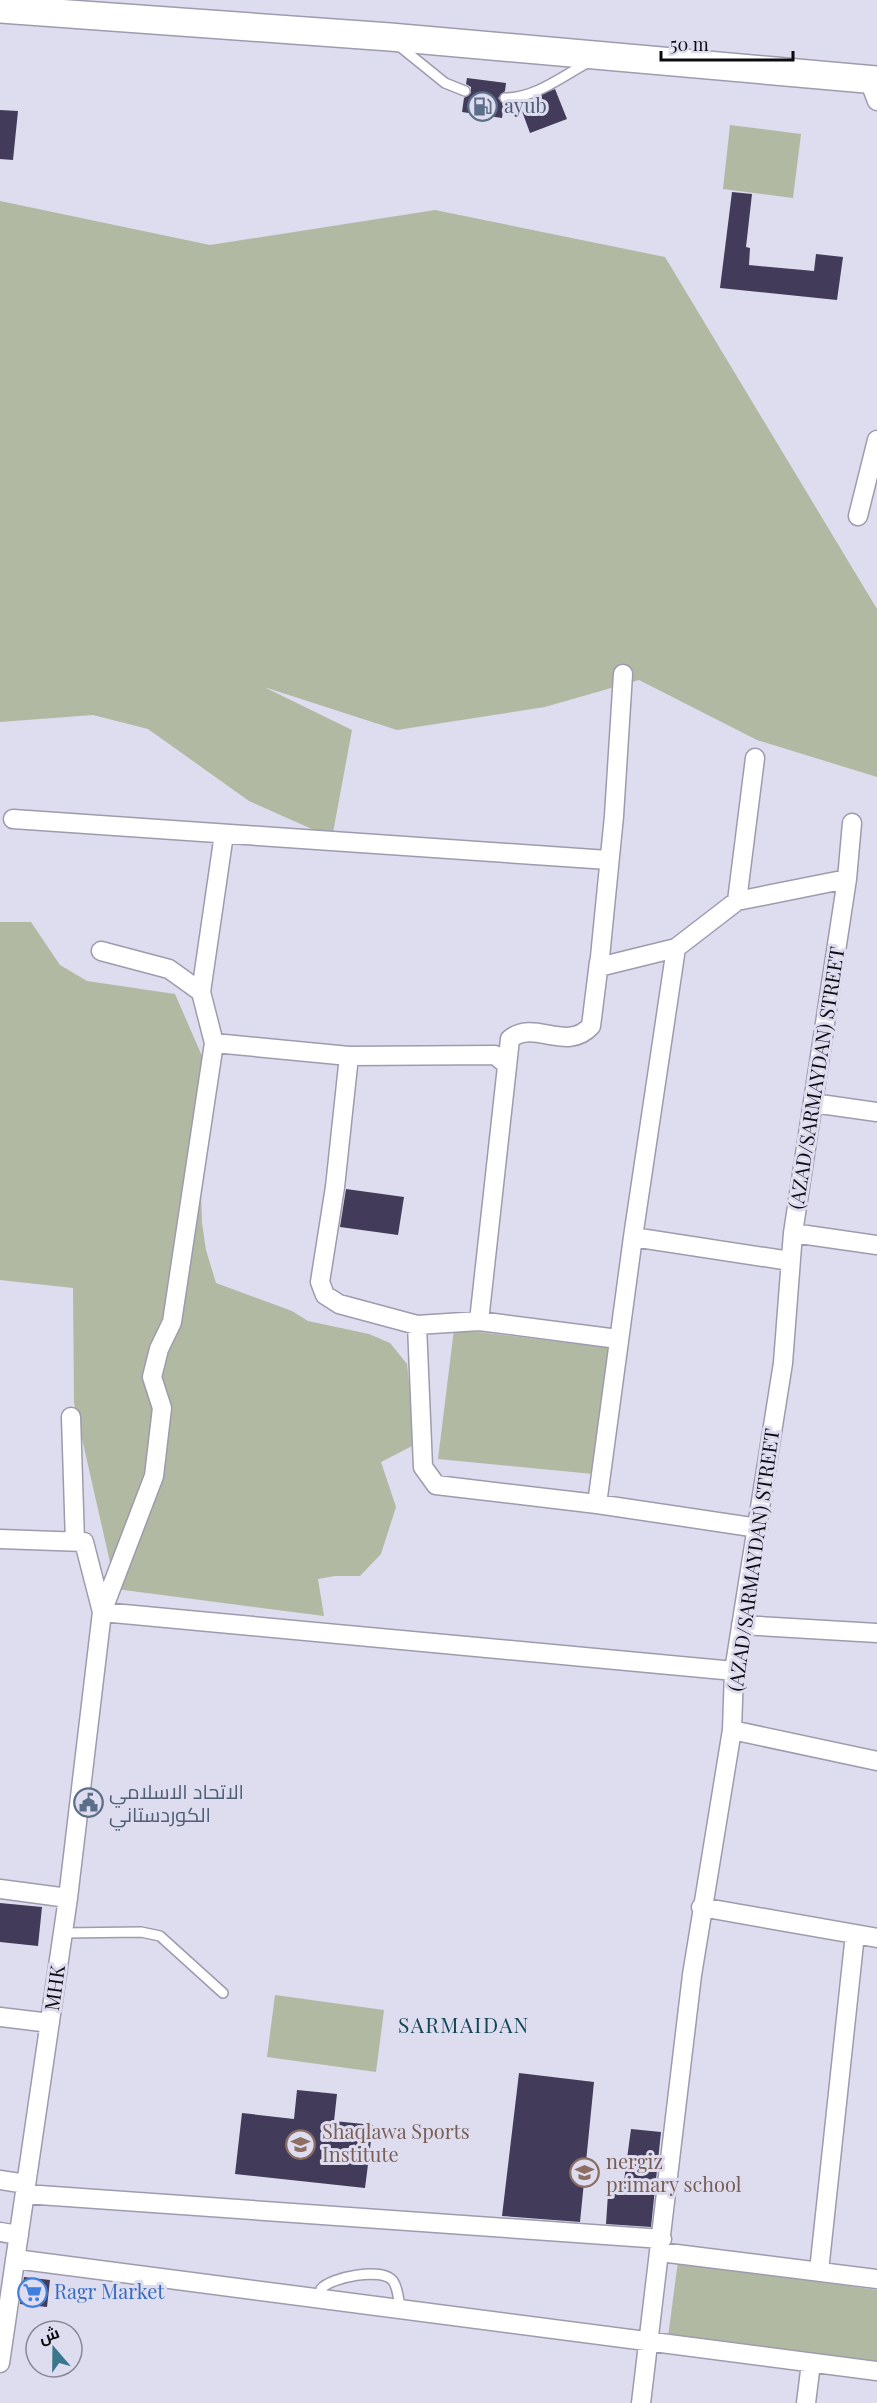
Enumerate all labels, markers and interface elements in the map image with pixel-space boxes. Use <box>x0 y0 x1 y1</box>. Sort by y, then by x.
scale bar <box>661 24 793 62</box>
text: 50 m <box>670 32 709 56</box>
fuel station icon: ayub <box>467 90 499 122</box>
place label: ayub <box>504 91 547 118</box>
street label: (AZAD/SARMAYDAN) STREET <box>781 945 850 1211</box>
street label: (AZAD/SARMAYDAN) STREET <box>721 1427 784 1693</box>
place label: الاتحاد الاسلامي الكوردستاني <box>109 1777 244 1831</box>
public building icon: الاتحاد الاسلامي الكوردستاني <box>72 1787 104 1819</box>
street label: MHK <box>37 1962 70 2012</box>
district label: SARMAIDAN <box>398 2010 530 2038</box>
place label: Shaqlawa Sports Institute <box>322 2117 470 2167</box>
school or university icon: Shaqlawa Sports Institute <box>285 2128 317 2160</box>
place label: nergiz primary school <box>606 2147 742 2197</box>
school or university icon: nergiz primary school <box>569 2157 601 2189</box>
supermarket icon: Ragr Market <box>17 2276 49 2308</box>
place label: Ragr Market <box>54 2277 165 2304</box>
north arrow <box>24 2319 84 2379</box>
text: ش <box>35 2321 62 2348</box>

